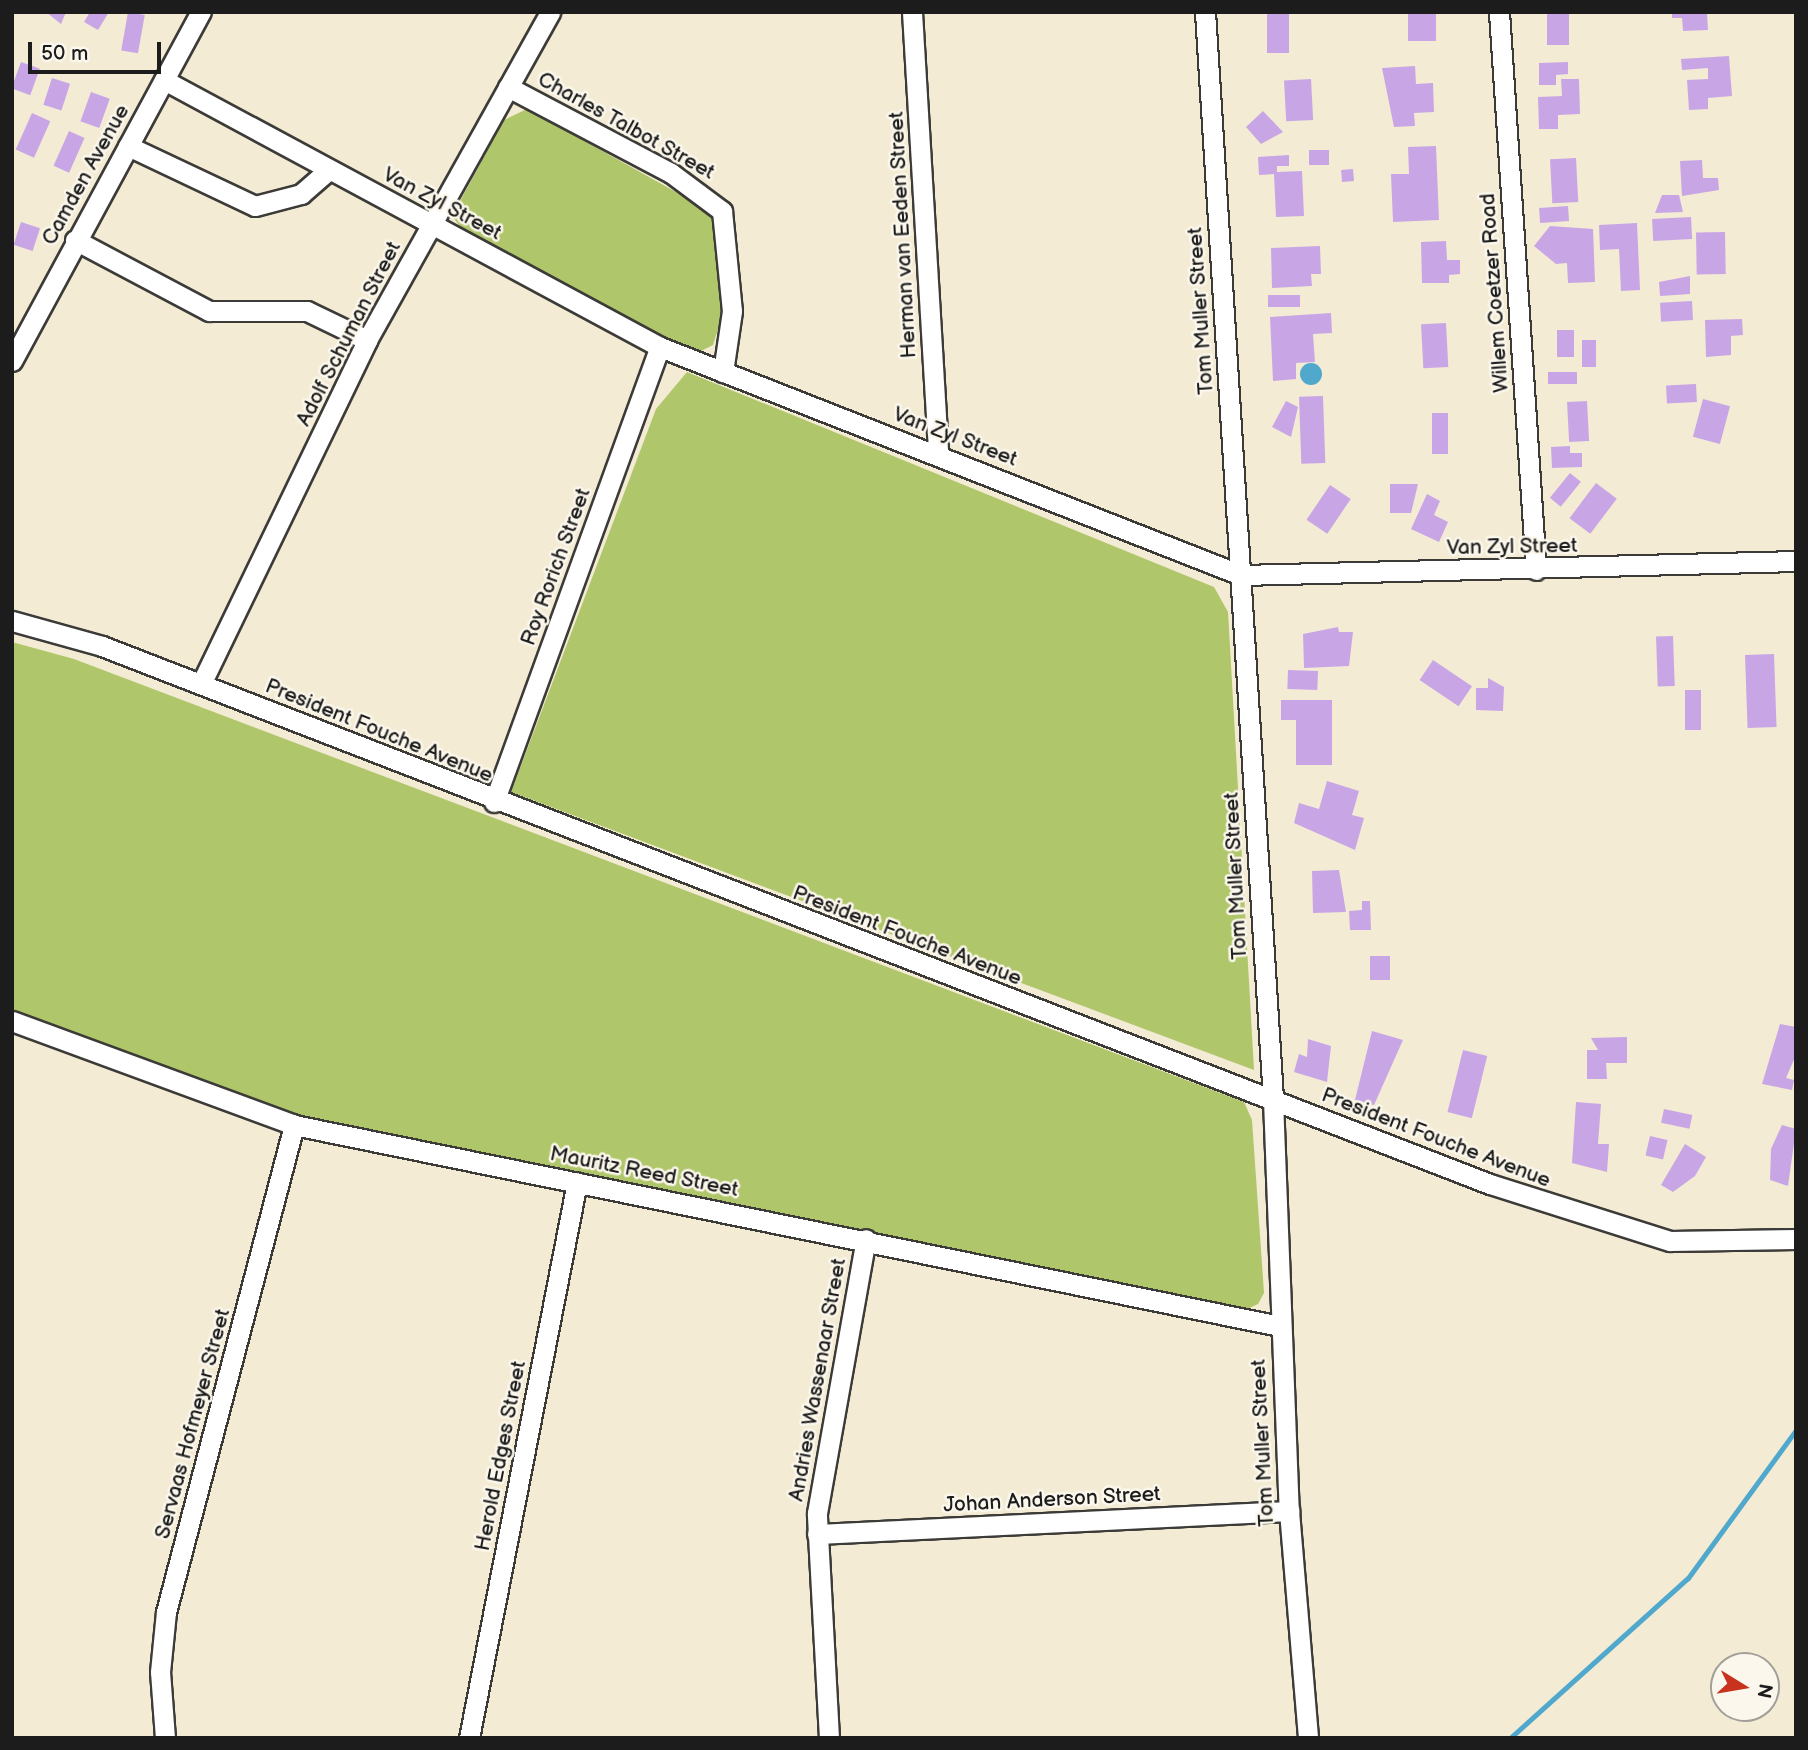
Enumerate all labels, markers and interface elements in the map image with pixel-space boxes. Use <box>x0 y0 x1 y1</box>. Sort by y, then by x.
scale bar <box>32 28 164 72</box>
text: 50 m <box>41 41 88 66</box>
street label: Charles Talbot Street <box>533 67 719 185</box>
street label: Camden Avenue <box>37 100 135 250</box>
street label: Herman van Eeden Street <box>884 111 922 359</box>
street label: Van Zyl Street <box>378 162 506 246</box>
street label: Willem Coetzer Road <box>1475 192 1515 394</box>
street label: Tom Muller Street <box>1183 226 1219 396</box>
street label: Adolf Schuman Street <box>291 237 407 431</box>
street label: Van Zyl Street <box>889 402 1021 472</box>
street label: Roy Rorich Street <box>516 484 596 650</box>
street label: Van Zyl Street <box>1446 533 1578 561</box>
street label: President Fouche Avenue <box>262 674 496 788</box>
street label: Tom Muller Street <box>1219 792 1253 960</box>
street label: President Fouche Avenue <box>789 881 1025 991</box>
street label: President Fouche Avenue <box>1318 1083 1554 1193</box>
street label: Mauritz Reed Street <box>548 1141 740 1203</box>
street label: Andries Wassenaar Street <box>784 1256 852 1504</box>
street label: Servaas Hofmeyer Street <box>150 1306 236 1542</box>
street label: Herold Edges Street <box>470 1359 532 1553</box>
street label: Tom Muller Street <box>1246 1359 1280 1527</box>
street label: Johan Anderson Street <box>943 1482 1161 1518</box>
north arrow <box>1710 1652 1780 1722</box>
text: N <box>1751 1682 1777 1700</box>

